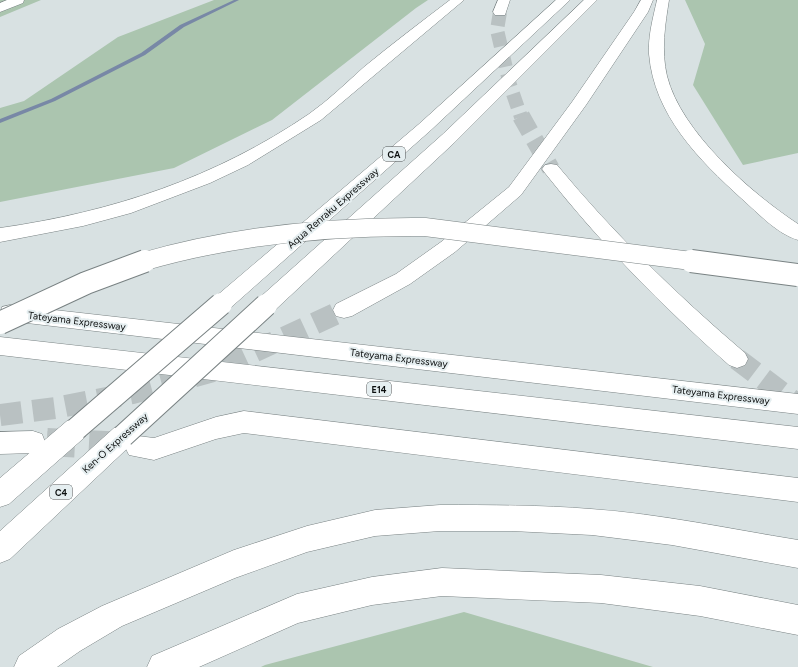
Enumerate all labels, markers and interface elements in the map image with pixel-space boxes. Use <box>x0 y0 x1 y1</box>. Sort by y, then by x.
road number: CA <box>383 147 405 161</box>
street label: Aqua Renraku Expressway <box>285 164 382 251</box>
street label: Tateyama Expressway <box>27 309 127 334</box>
street label: Tateyama Expressway <box>349 346 449 371</box>
road number: E14 <box>367 382 391 396</box>
street label: Tateyama Expressway <box>671 383 771 408</box>
street label: Ken-O Expressway <box>79 410 151 476</box>
road number: C4 <box>50 485 72 499</box>

